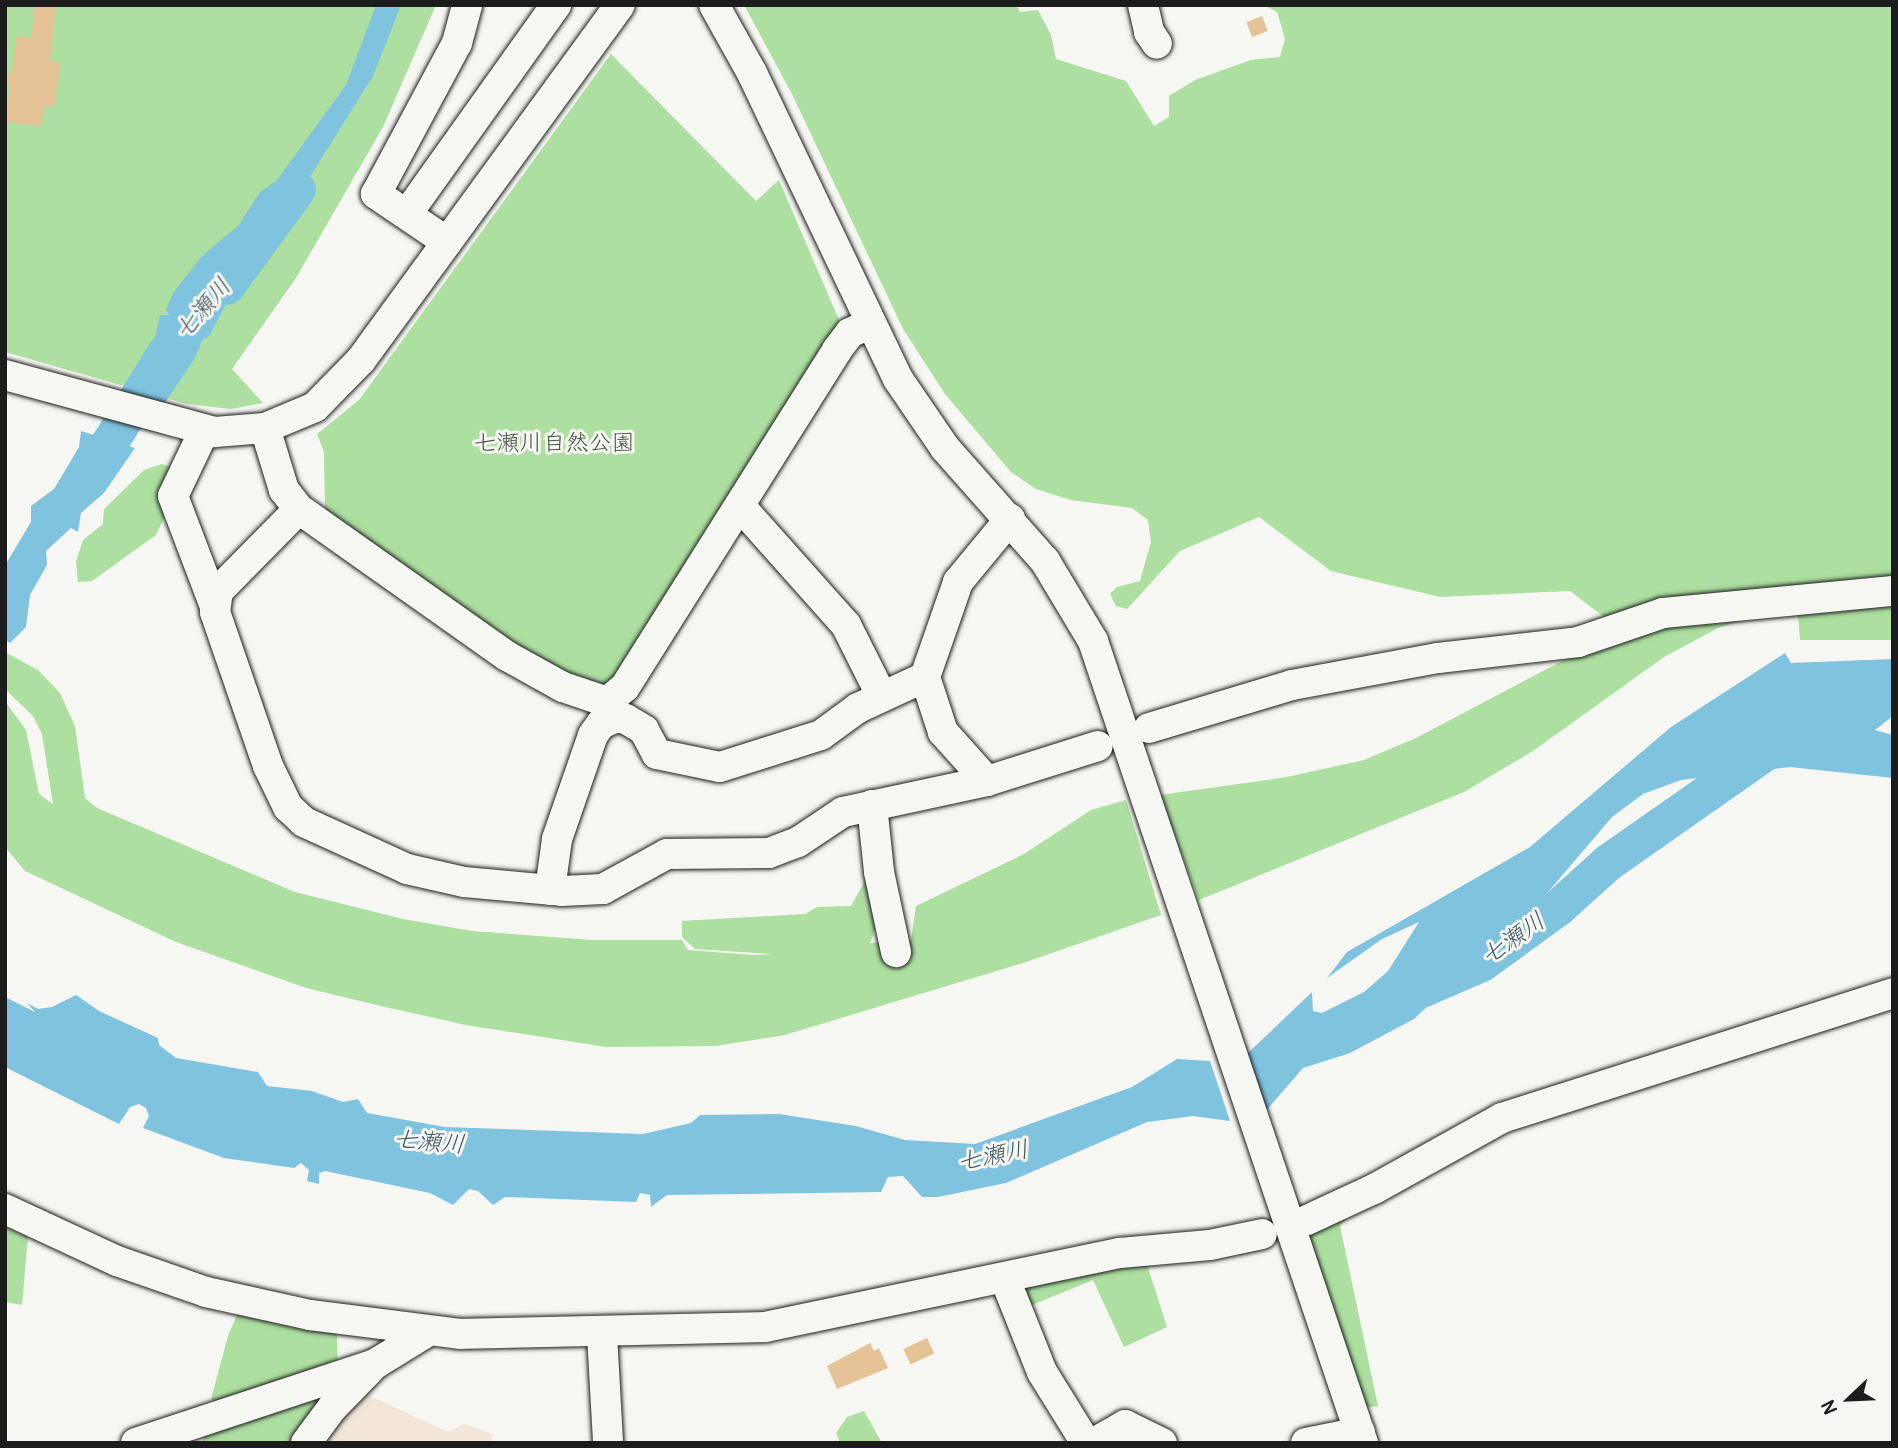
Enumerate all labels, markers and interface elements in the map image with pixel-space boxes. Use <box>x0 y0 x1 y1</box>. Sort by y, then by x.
water label: 七瀬川 <box>169 272 237 346</box>
park label: 七瀬川自然公園 <box>474 429 634 457</box>
water label: 七瀬川 <box>1475 907 1551 971</box>
water label: 七瀬川 <box>392 1125 466 1159</box>
water label: 七瀬川 <box>955 1135 1031 1177</box>
north arrow <box>1814 1364 1884 1434</box>
text: N <box>1816 1397 1843 1418</box>

